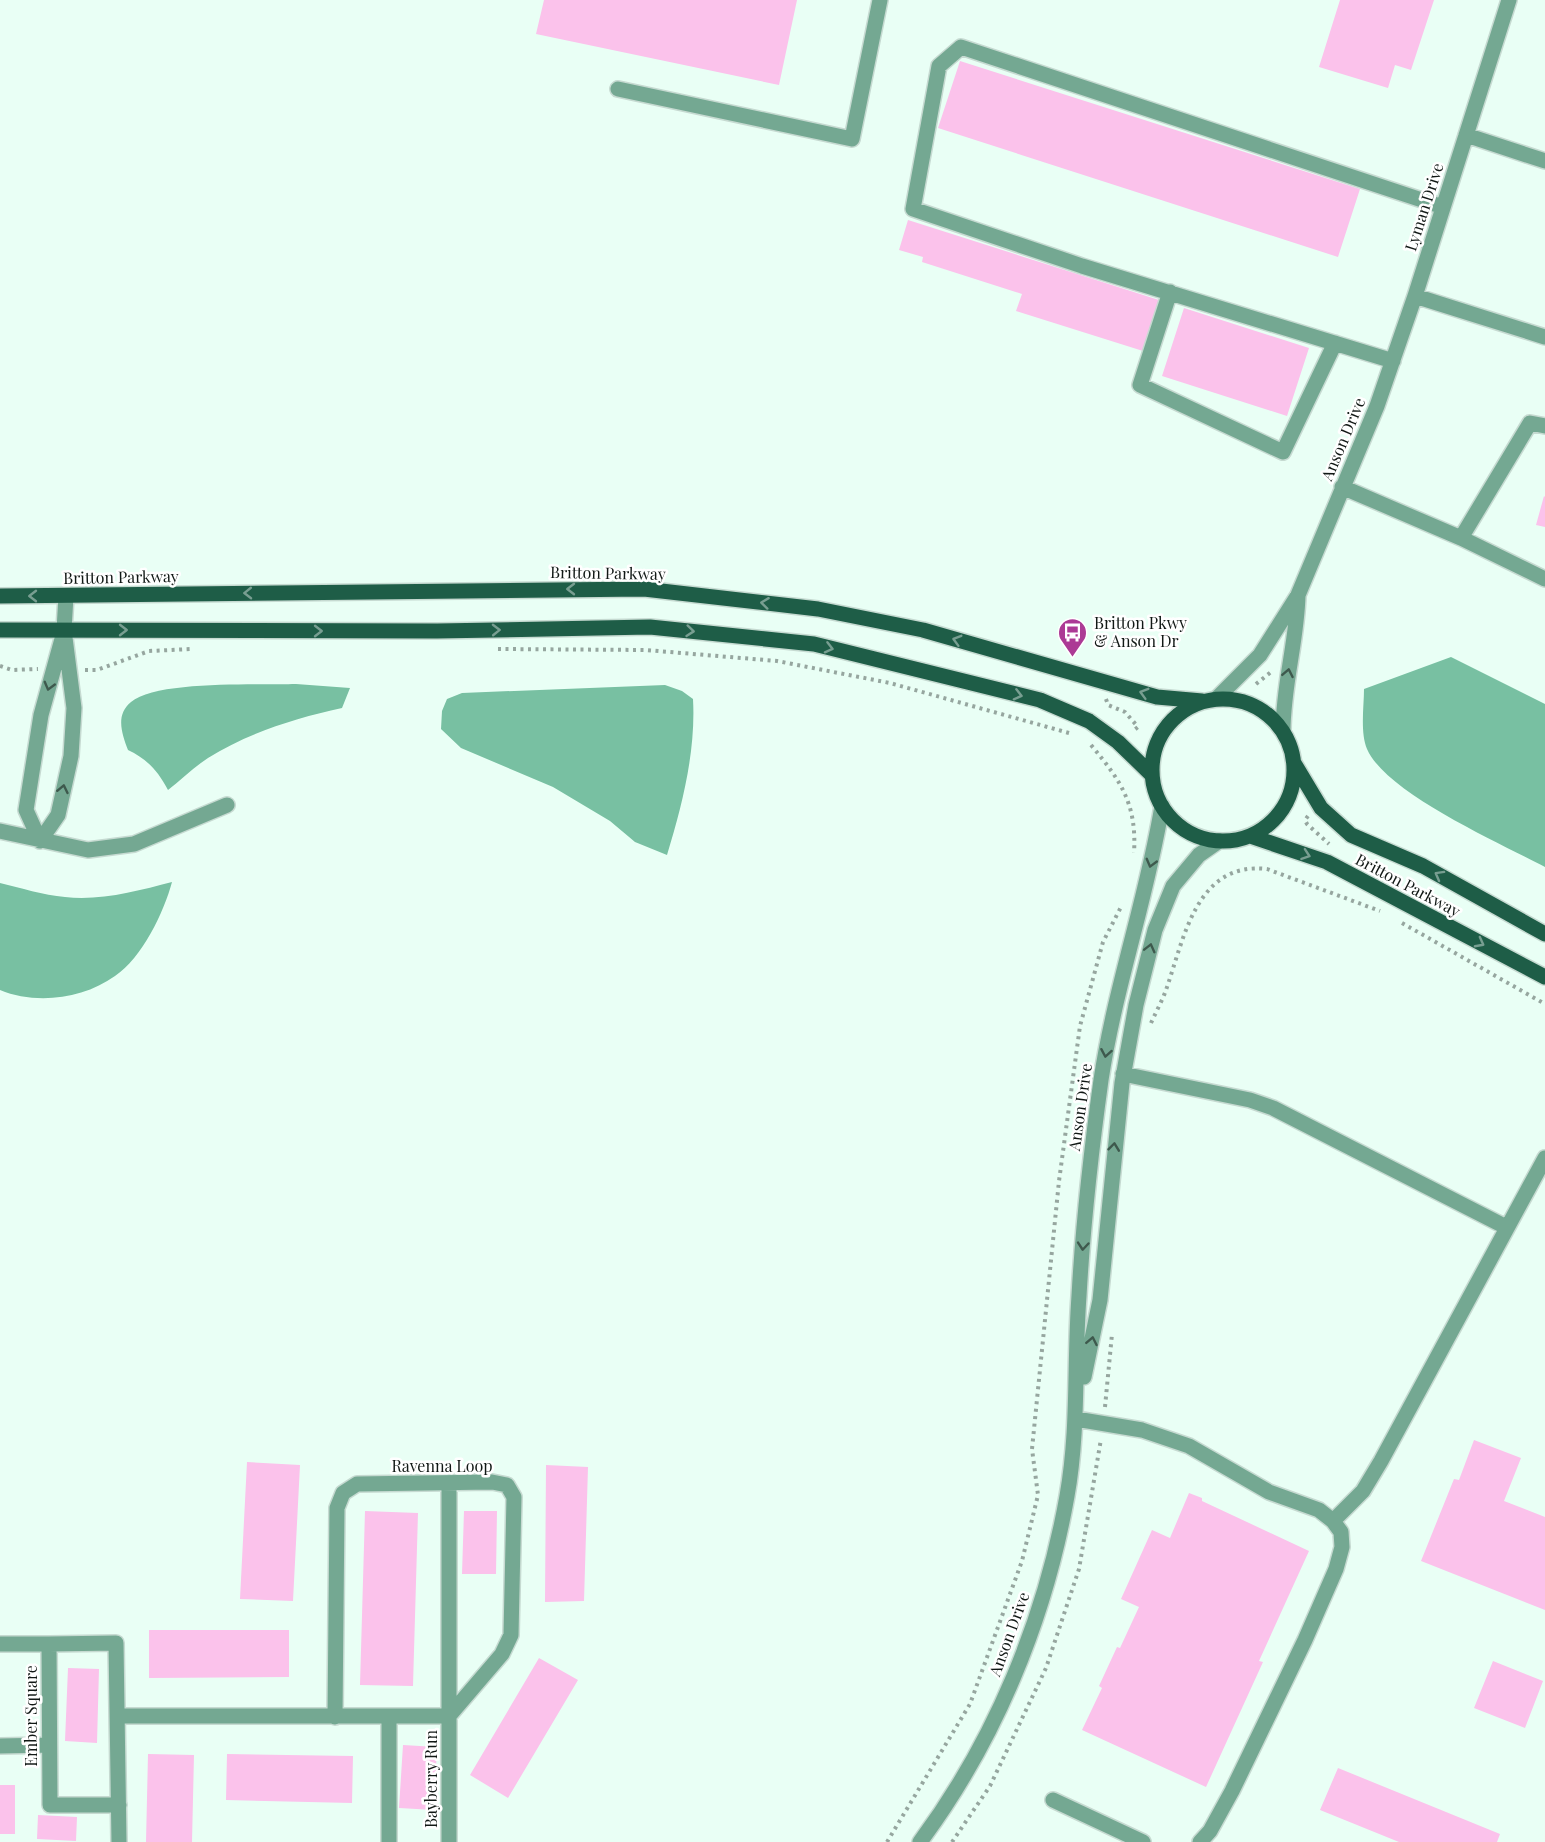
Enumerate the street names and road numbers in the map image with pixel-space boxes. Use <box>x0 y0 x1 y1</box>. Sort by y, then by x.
street label: Lyman Drive <box>1399 160 1448 254</box>
street label: Anson Drive <box>1315 394 1369 484</box>
street label: Britton Parkway <box>550 561 666 584</box>
street label: Britton Parkway <box>63 565 179 588</box>
street label: Britton Parkway <box>1352 848 1464 921</box>
street label: Anson Drive <box>1063 1062 1096 1153</box>
street label: Ravenna Loop <box>391 1455 493 1476</box>
street label: Anson Drive <box>983 1589 1033 1680</box>
street label: Ember Square <box>20 1665 41 1767</box>
street label: Bayberry Run <box>420 1730 441 1828</box>

